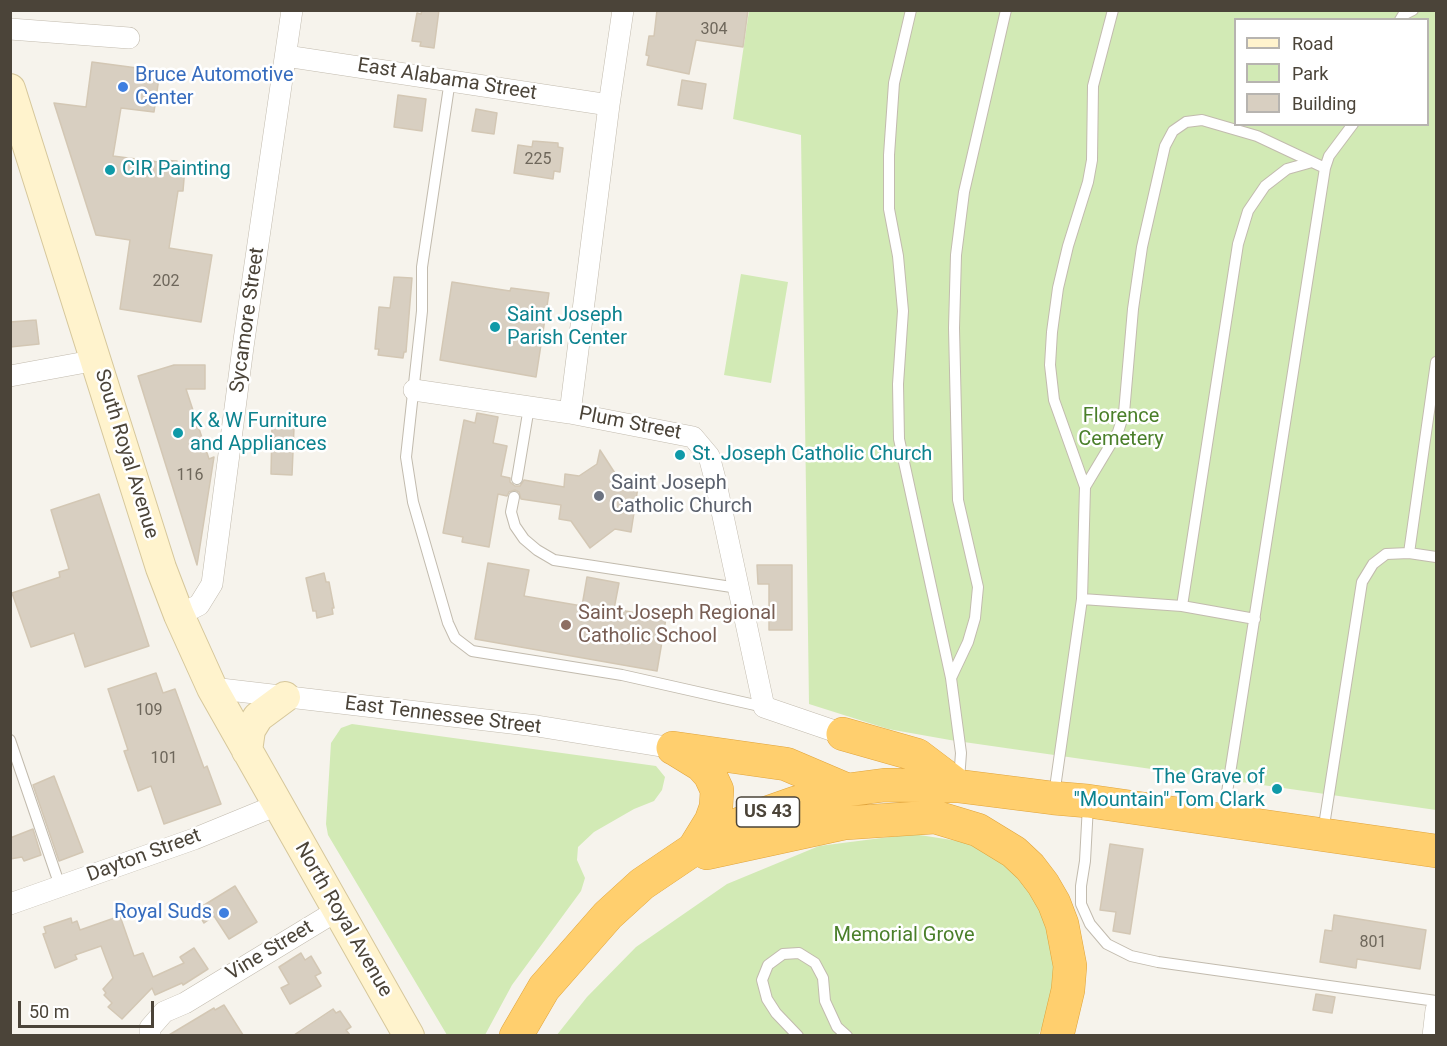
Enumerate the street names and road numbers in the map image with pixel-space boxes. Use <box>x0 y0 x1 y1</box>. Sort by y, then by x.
street label: East Alabama Street <box>356 54 538 106</box>
street label: Sycamore Street <box>226 246 270 394</box>
street label: South Royal Avenue <box>89 366 163 542</box>
street label: Plum Street <box>577 402 683 446</box>
street label: East Tennessee Street <box>343 692 543 740</box>
road number: US 43 <box>736 797 800 827</box>
street label: Dayton Street <box>84 824 204 888</box>
street label: North Royal Avenue <box>289 838 397 1002</box>
street label: Vine Street <box>222 916 318 986</box>

